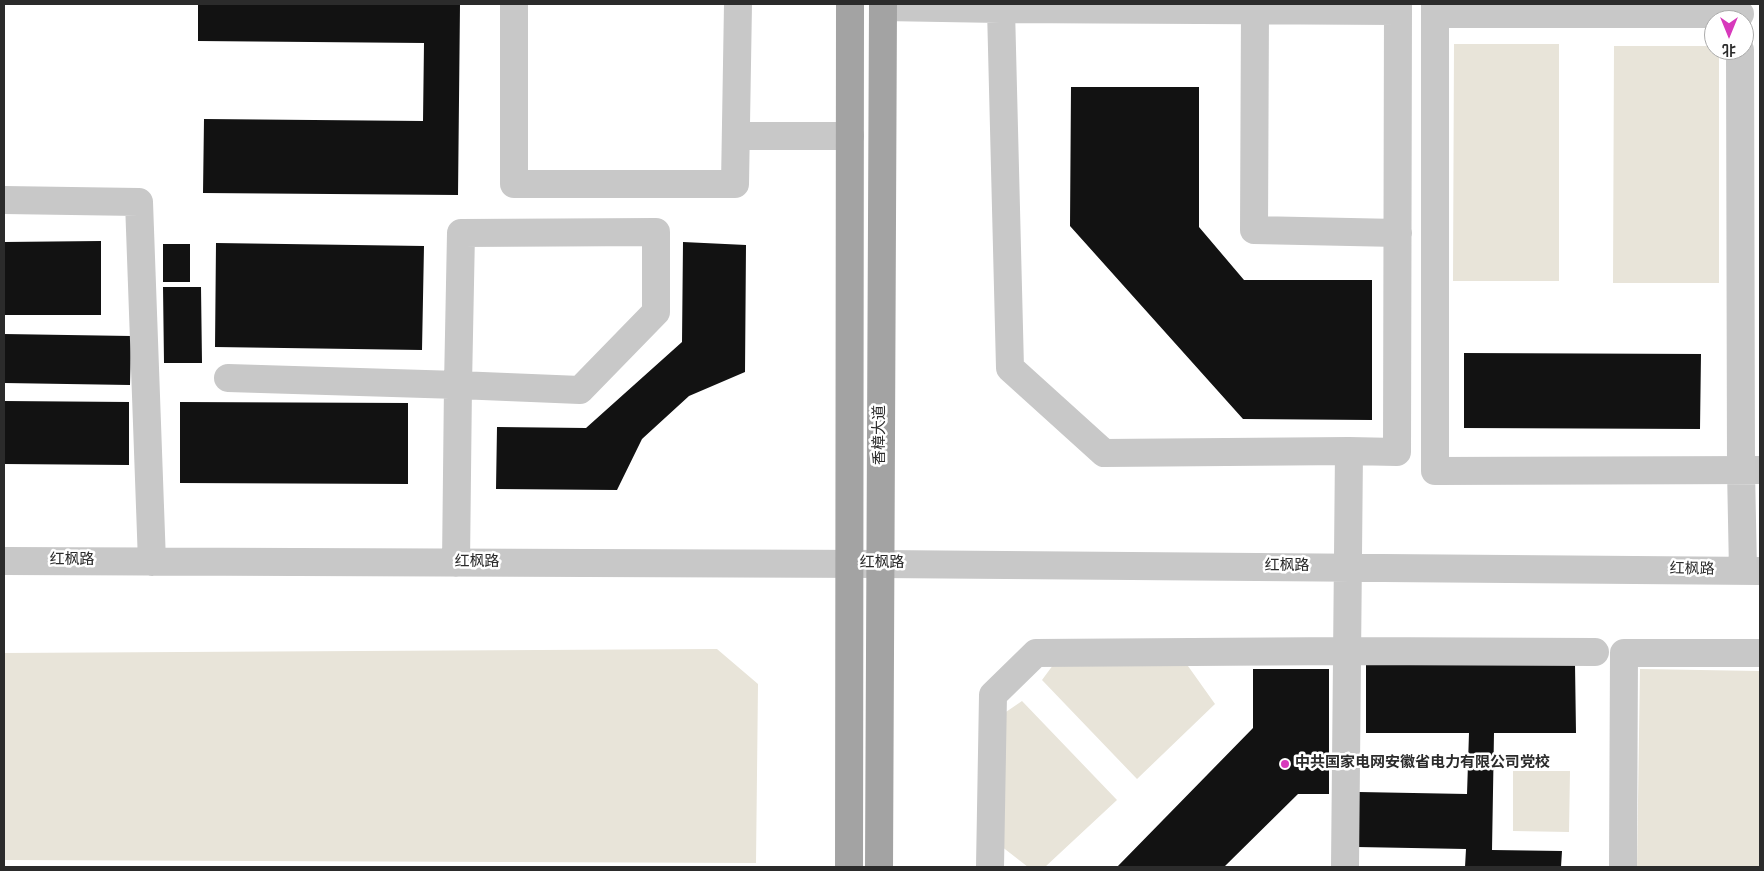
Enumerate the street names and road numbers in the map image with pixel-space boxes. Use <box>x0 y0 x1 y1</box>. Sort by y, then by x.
street label: 香樟大道 <box>872 405 890 465</box>
street label: 红枫路 <box>50 552 94 570</box>
street label: 红枫路 <box>455 554 499 572</box>
street label: 红枫路 <box>860 555 904 573</box>
street label: 红枫路 <box>1265 558 1309 576</box>
street label: 红枫路 <box>1669 561 1715 579</box>

